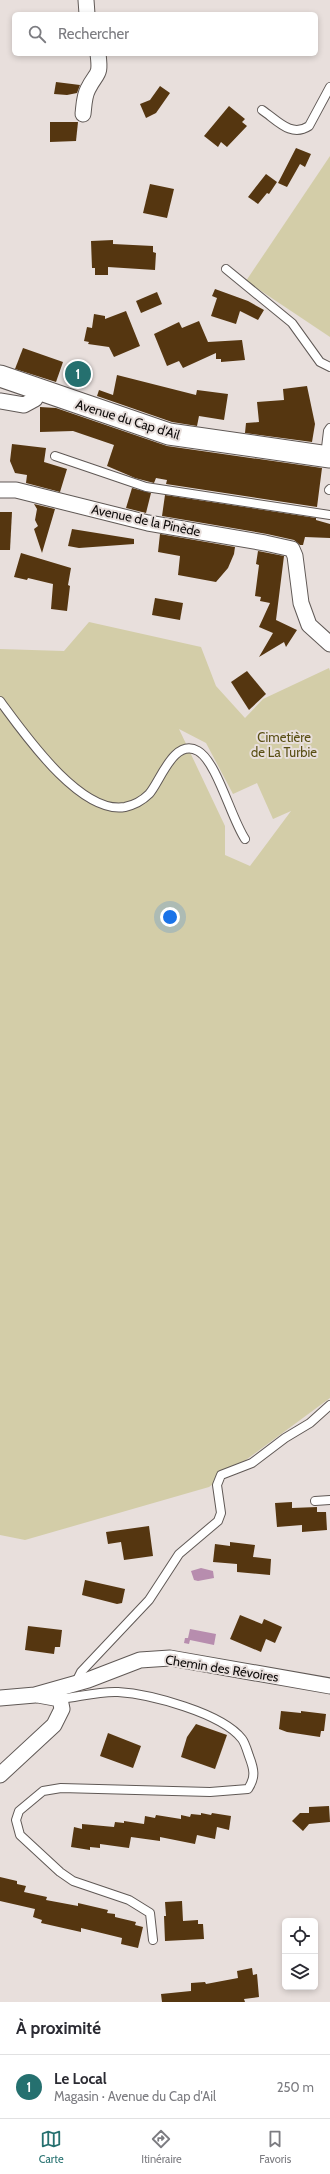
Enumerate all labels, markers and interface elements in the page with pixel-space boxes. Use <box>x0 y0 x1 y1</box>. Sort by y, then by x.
search box <box>12 12 318 56</box>
icon: search <box>26 23 48 45</box>
text: Rechercher <box>58 25 129 43</box>
pin: 1 <box>65 359 91 389</box>
street label: Avenue du Cap d'Ail <box>74 396 182 442</box>
street label: Avenue de la Pinède <box>90 501 202 539</box>
park label: Cimetière de La Turbie <box>251 729 317 760</box>
your location <box>160 907 180 927</box>
street label: Chemin des Révoires <box>164 1651 280 1685</box>
map controls <box>282 1918 318 1990</box>
button: locate <box>282 1918 318 1954</box>
button: layers <box>282 1954 318 1990</box>
text: À proximité <box>16 2018 101 2038</box>
text: Le Local <box>54 2070 107 2088</box>
text: 1 <box>27 2079 31 2095</box>
text: 250 m <box>277 2079 314 2095</box>
text: Magasin · Avenue du Cap d'Ail <box>54 2088 216 2104</box>
tab: Carte <box>39 2128 64 2166</box>
tab: Itinéraire <box>141 2128 182 2166</box>
tab: Favoris <box>259 2128 291 2166</box>

